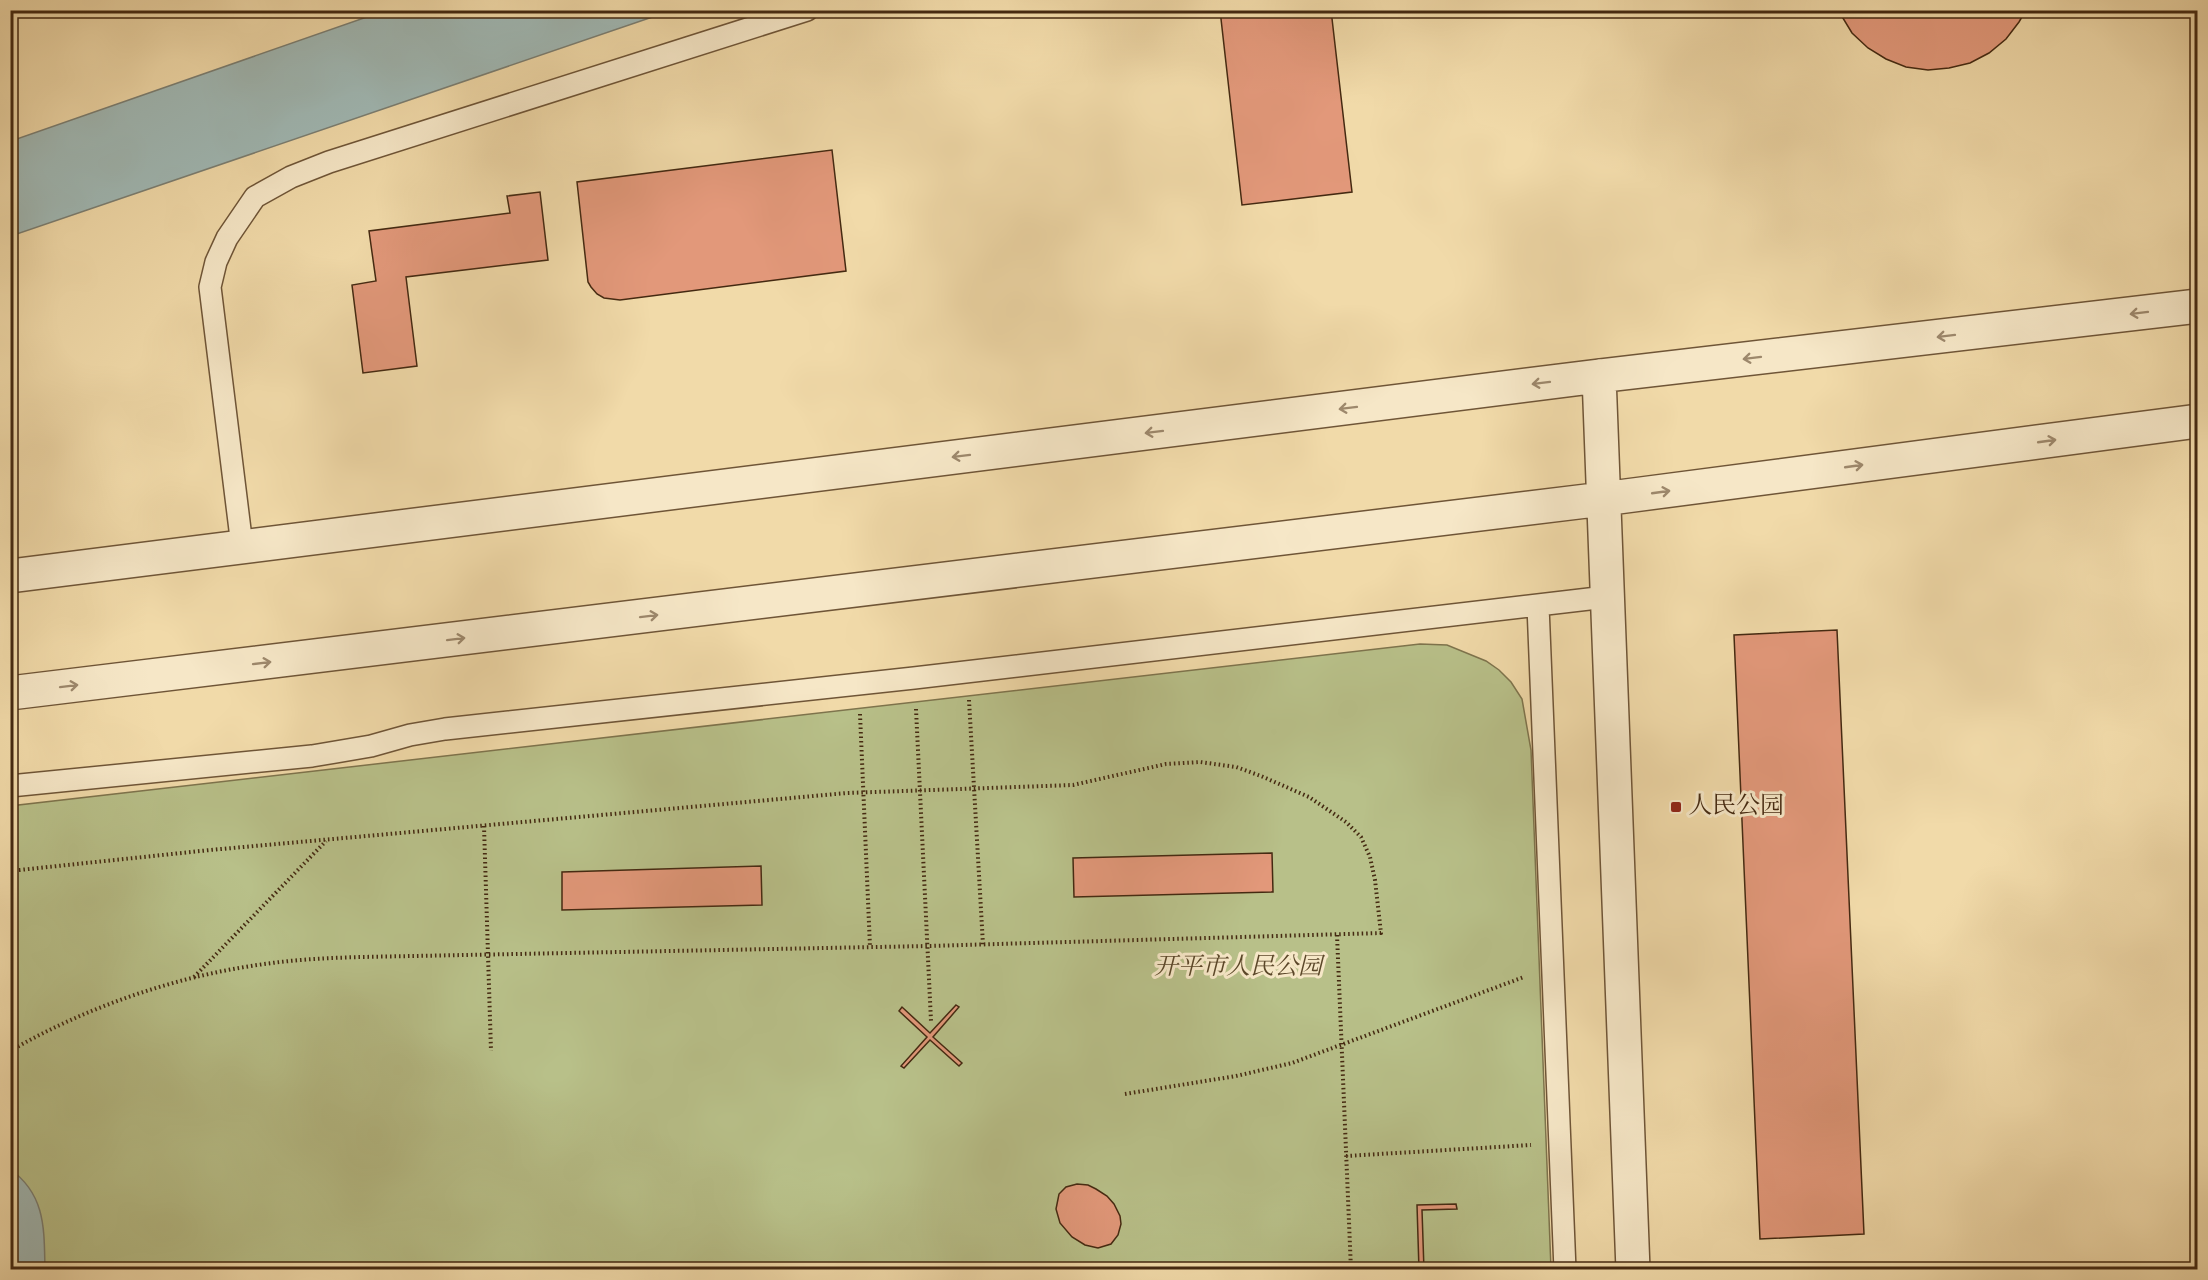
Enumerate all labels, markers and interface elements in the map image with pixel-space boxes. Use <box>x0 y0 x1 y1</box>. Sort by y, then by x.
one-way arrow <box>2130 308 2150 319</box>
one-way arrow <box>1936 330 1956 341</box>
one-way arrow <box>1743 353 1762 364</box>
one-way arrow <box>1532 378 1552 389</box>
one-way arrow <box>1338 402 1358 413</box>
one-way arrow <box>1145 427 1165 438</box>
one-way arrow <box>2037 435 2057 446</box>
one-way arrow <box>951 451 971 462</box>
one-way arrow <box>1844 461 1864 472</box>
one-way arrow <box>1650 486 1670 497</box>
one-way arrow <box>639 610 659 621</box>
one-way arrow <box>445 633 465 644</box>
one-way arrow <box>252 657 272 668</box>
one-way arrow <box>58 681 78 692</box>
place label: 人民公园 <box>1688 793 1784 819</box>
marker: 人民公园 <box>1669 800 1683 814</box>
park label: 开平市人民公园 <box>1154 953 1326 980</box>

